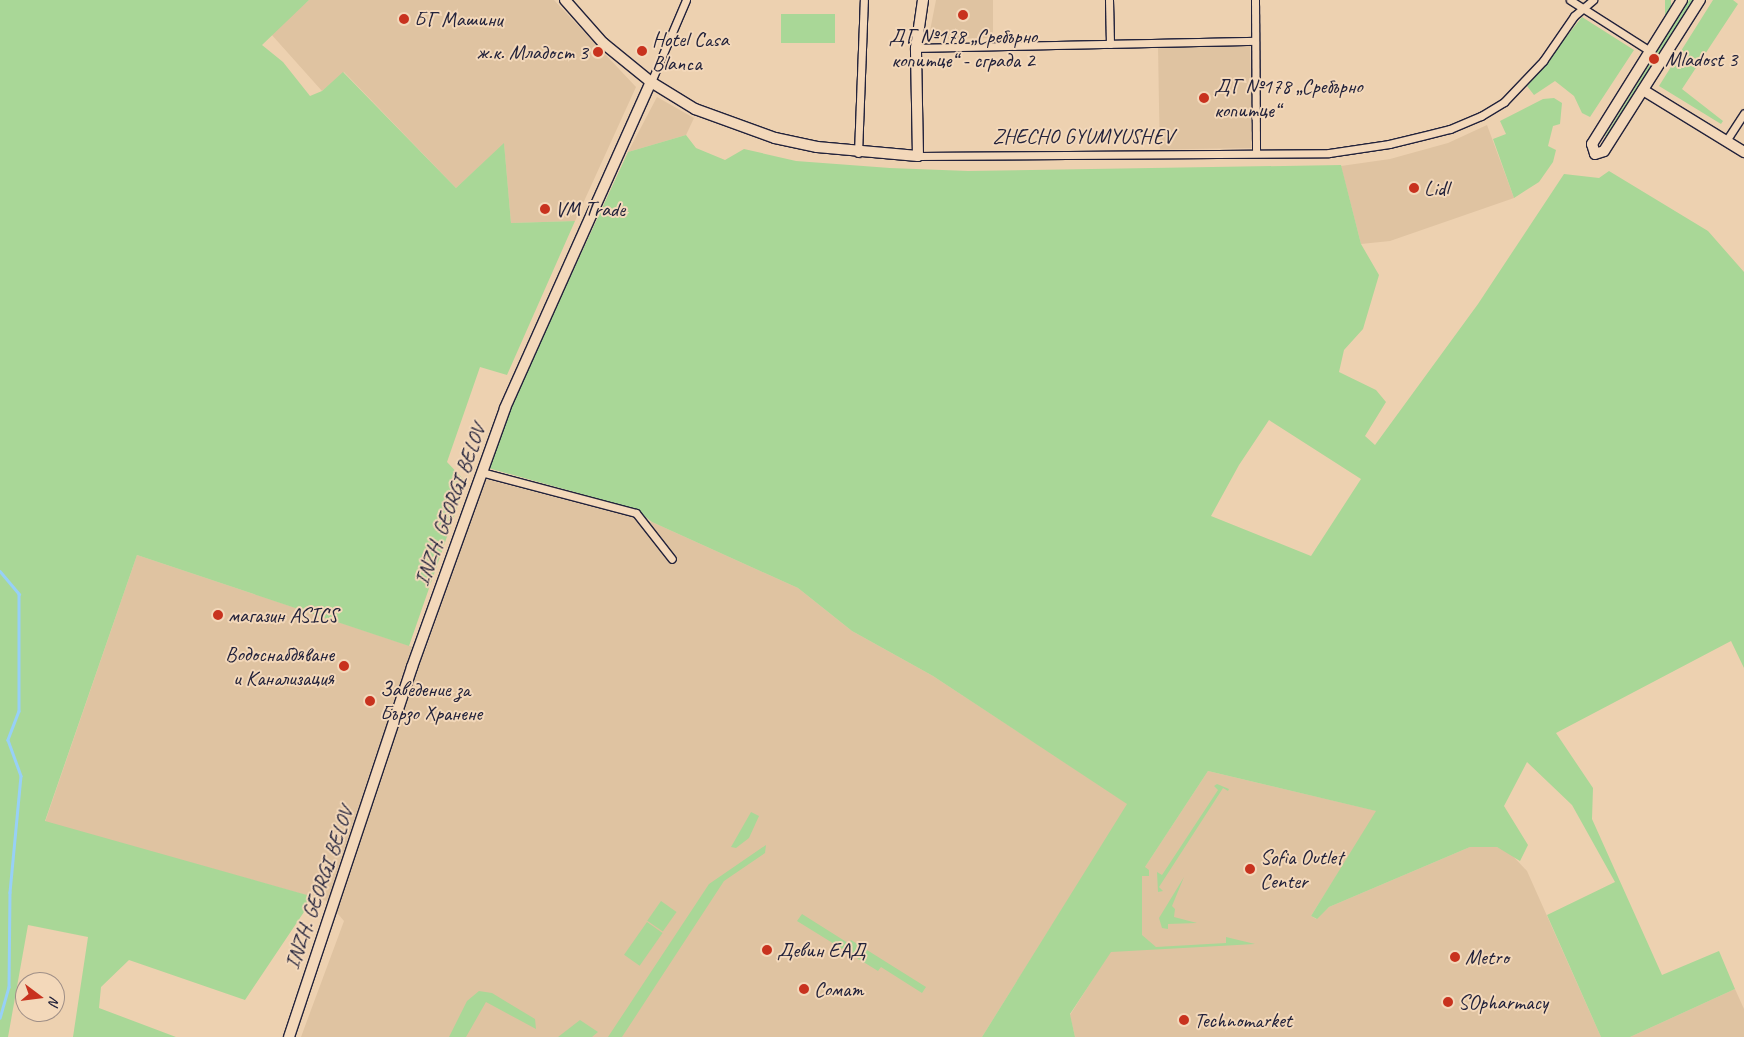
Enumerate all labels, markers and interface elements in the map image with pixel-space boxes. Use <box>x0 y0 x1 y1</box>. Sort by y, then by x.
place label: БГ Машини <box>414 6 503 32</box>
marker: ДГ №178 „Сребърно копитце“ - сграда 2 <box>957 9 969 21</box>
marker: БГ Машини <box>398 13 410 25</box>
place label: ДГ №178 „Сребърно копитце“ - сграда 2 <box>889 23 1037 73</box>
place label: Hotel Casa Blanca <box>652 26 728 76</box>
place label: ж.к. Младост 3 <box>477 39 588 65</box>
marker: Hotel Casa Blanca <box>636 45 648 57</box>
marker: ж.к. Младост 3 <box>592 46 604 58</box>
place label: Mladost 3 <box>1665 46 1737 72</box>
marker: Mladost 3 <box>1647 52 1661 66</box>
place label: ДГ №178 „Сребърно копитце“ <box>1214 73 1363 123</box>
marker: ДГ №178 „Сребърно копитце“ <box>1198 92 1210 104</box>
street label: ZHECHO GYUMYUSHEV <box>993 123 1173 149</box>
place label: Lidl <box>1424 175 1449 201</box>
marker: Lidl <box>1408 182 1420 194</box>
place label: VM Trade <box>555 196 625 222</box>
marker: VM Trade <box>539 203 551 215</box>
street label: INZH. GEORGI BELOV <box>409 421 491 589</box>
place label: магазин ASICS <box>228 602 338 628</box>
marker: магазин ASICS <box>212 609 224 621</box>
place label: Водоснабдяване и Канализация <box>225 641 334 691</box>
marker: Водоснабдяване и Канализация <box>338 660 350 672</box>
place label: Заведение за Бързо Хранене <box>380 676 483 726</box>
marker: Заведение за Бързо Хранене <box>364 695 376 707</box>
street label: INZH. GEORGI BELOV <box>279 804 359 972</box>
place label: Sofia Outlet Center <box>1260 844 1343 894</box>
marker: Sofia Outlet Center <box>1244 863 1256 875</box>
place label: Девин ЕАД <box>777 937 865 963</box>
marker: Девин ЕАД <box>761 944 773 956</box>
place label: Metro <box>1465 944 1509 970</box>
marker: Metro <box>1449 951 1461 963</box>
north arrow <box>15 972 65 1022</box>
place label: Сомат <box>814 976 863 1002</box>
marker: Сомат <box>798 983 810 995</box>
place label: SOpharmacy <box>1458 989 1548 1015</box>
text: N <box>45 994 63 1007</box>
marker: SOpharmacy <box>1442 996 1454 1008</box>
place label: Technomarket <box>1194 1007 1292 1033</box>
marker: Technomarket <box>1178 1014 1190 1026</box>

